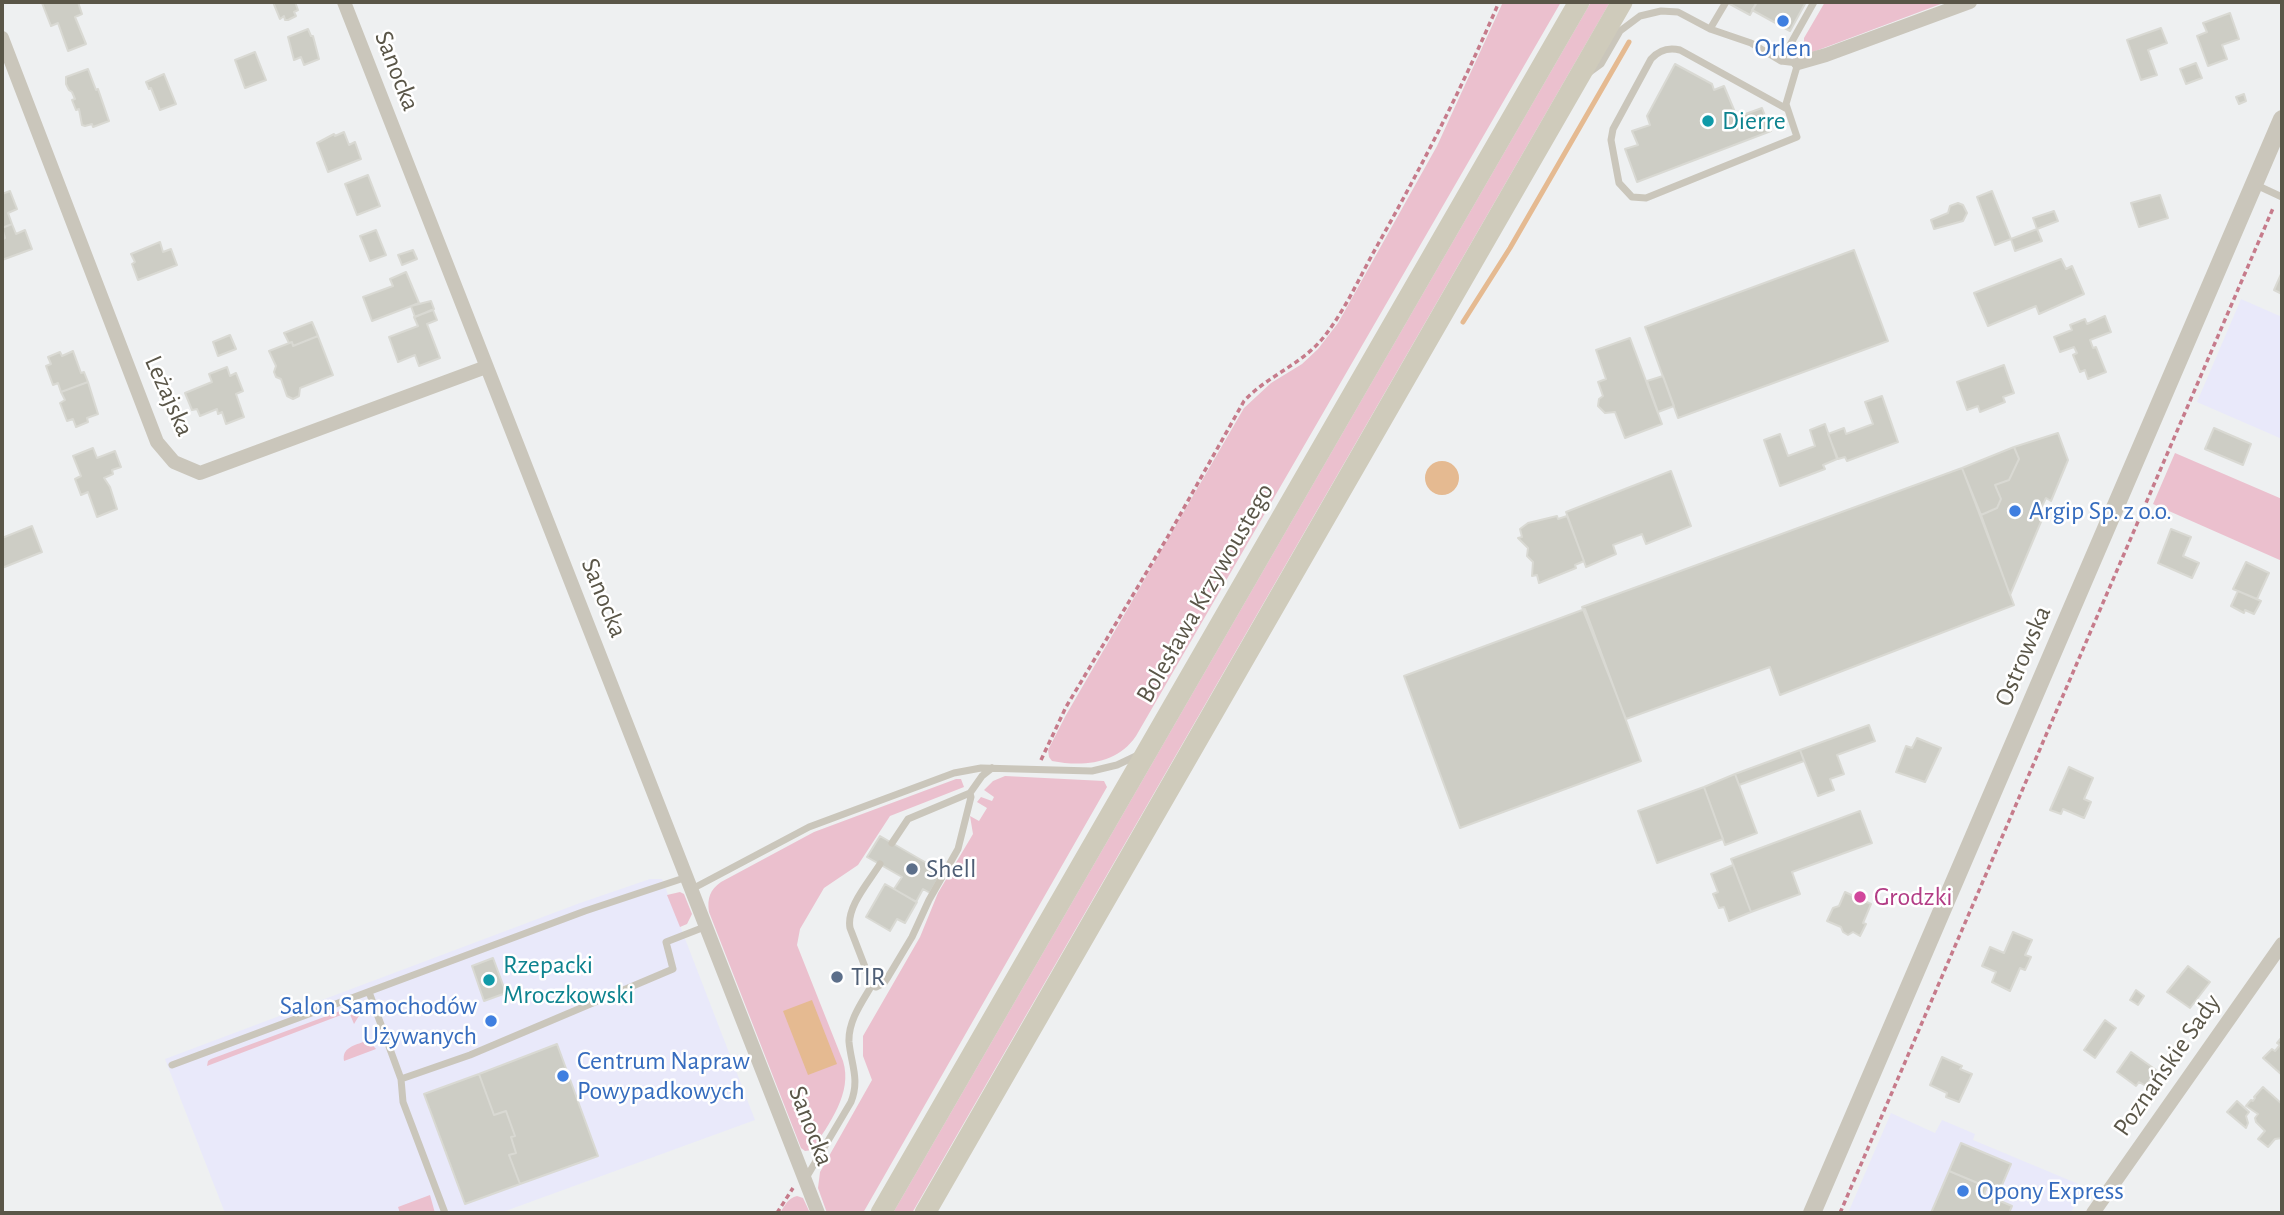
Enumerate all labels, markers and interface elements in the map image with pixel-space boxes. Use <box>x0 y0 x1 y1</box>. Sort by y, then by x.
marker: Orlen <box>1775 13 1791 29</box>
street label: Sanocka <box>368 27 426 115</box>
place label: Orlen <box>1755 32 1811 64</box>
place label: Dierre <box>1722 105 1786 137</box>
marker: Dierre <box>1700 113 1716 129</box>
street label: Leżajska <box>137 351 201 441</box>
street label: Bolesława Krzywoustego <box>1129 478 1281 708</box>
place label: Argip Sp. z o.o. <box>2029 495 2172 527</box>
marker: Argip Sp. z o.o. <box>2007 503 2023 519</box>
street label: Sanocka <box>574 554 634 642</box>
street label: Ostrowska <box>1988 601 2058 711</box>
place label: Shell <box>926 853 976 885</box>
marker: Shell <box>904 861 920 877</box>
place label: Grodzki <box>1874 881 1953 913</box>
marker: Grodzki <box>1852 889 1868 905</box>
place label: Rzepacki Mroczkowski <box>503 949 634 1010</box>
place label: TIR <box>851 961 885 993</box>
marker: TIR <box>829 969 845 985</box>
marker: Rzepacki Mroczkowski <box>481 972 497 988</box>
street label: Poznańskie Sady <box>2106 988 2228 1142</box>
place label: Salon Samochodów Używanych <box>280 990 477 1052</box>
marker: Salon Samochodów Używanych <box>483 1013 499 1029</box>
place label: Centrum Napraw Powypadkowych <box>577 1045 750 1106</box>
marker: Centrum Napraw Powypadkowych <box>555 1068 571 1084</box>
street label: Sanocka <box>782 1082 840 1170</box>
place label: Opony Express <box>1977 1175 2124 1207</box>
marker: Opony Express <box>1955 1183 1971 1199</box>

